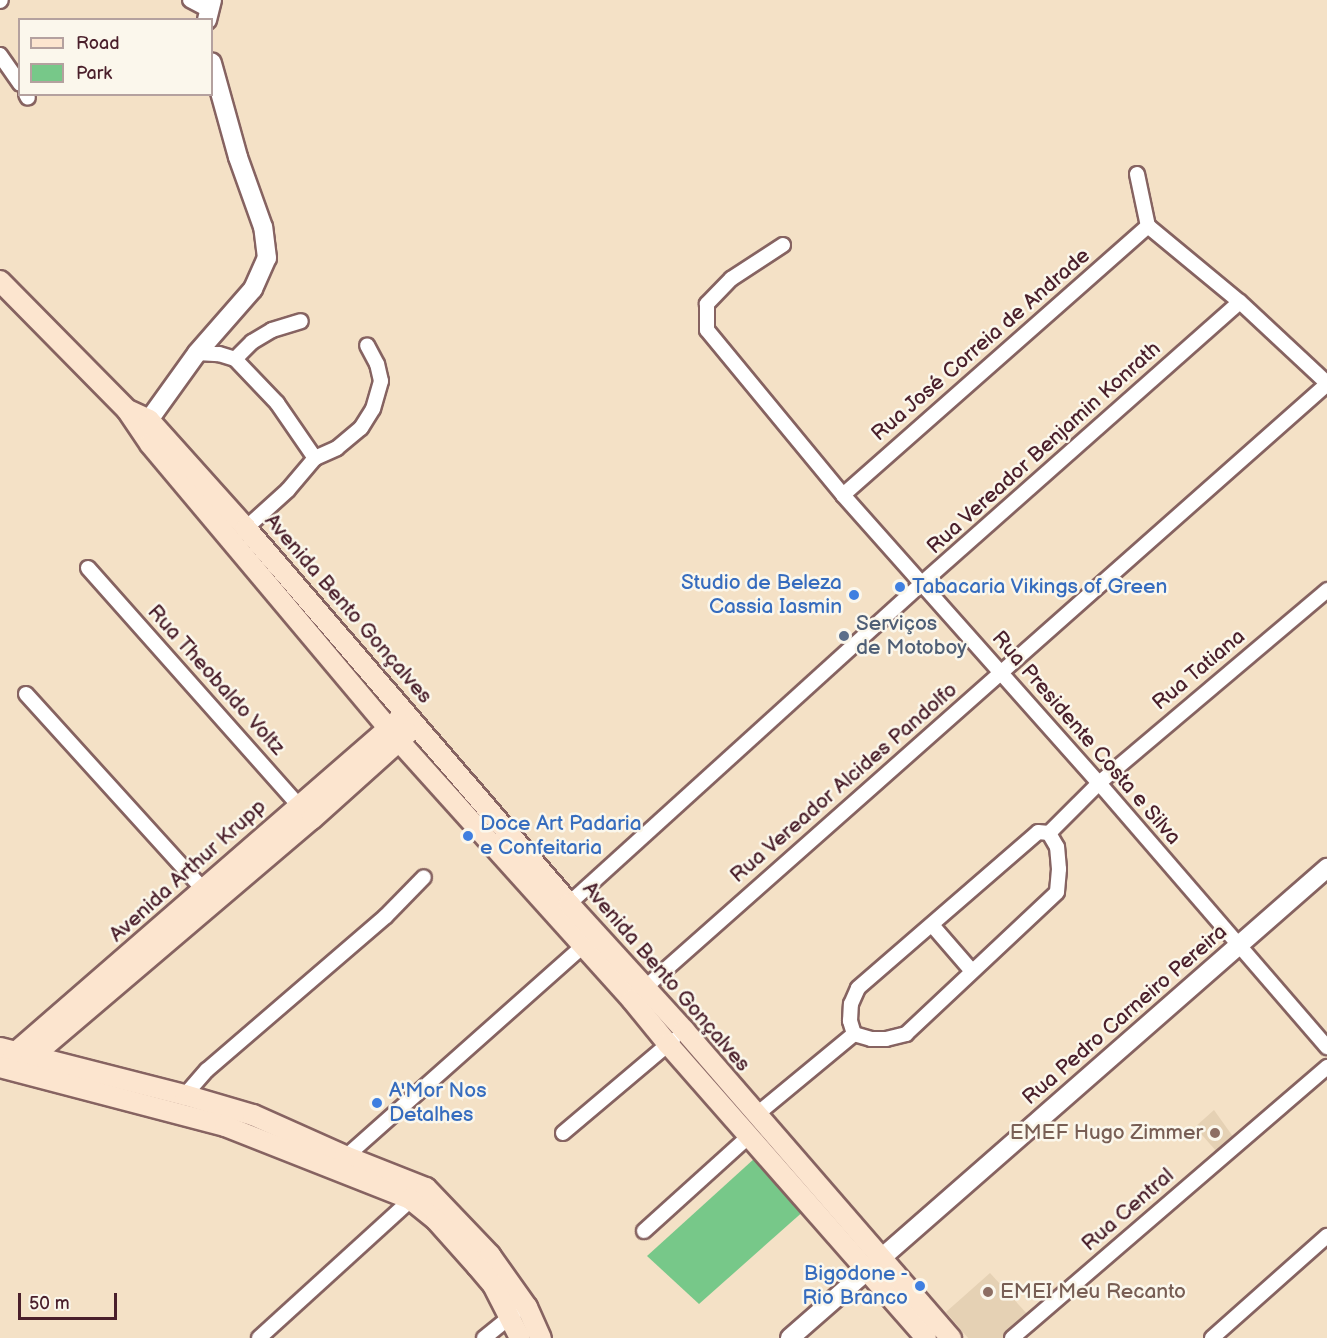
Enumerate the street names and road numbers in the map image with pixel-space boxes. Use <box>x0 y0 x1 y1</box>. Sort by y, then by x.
street label: Rua José Correia de Andrade <box>866 243 1096 447</box>
street label: Rua Vereador Benjamin Konrath <box>922 336 1166 560</box>
street label: Avenida Bento Gonçalves <box>259 509 437 709</box>
street label: Rua Theobaldo Voltz <box>142 599 290 761</box>
street label: Rua Tatiana <box>1147 624 1251 716</box>
street label: Rua Presidente Costa e Silva <box>986 626 1186 850</box>
street label: Rua Vereador Alcides Pandolfo <box>725 677 963 889</box>
street label: Avenida Arthur Krupp <box>105 794 271 948</box>
street label: Avenida Bento Gonçalves <box>577 877 755 1077</box>
street label: Rua Pedro Carneiro Pereira <box>1018 919 1232 1111</box>
street label: Rua Central <box>1077 1163 1179 1257</box>

